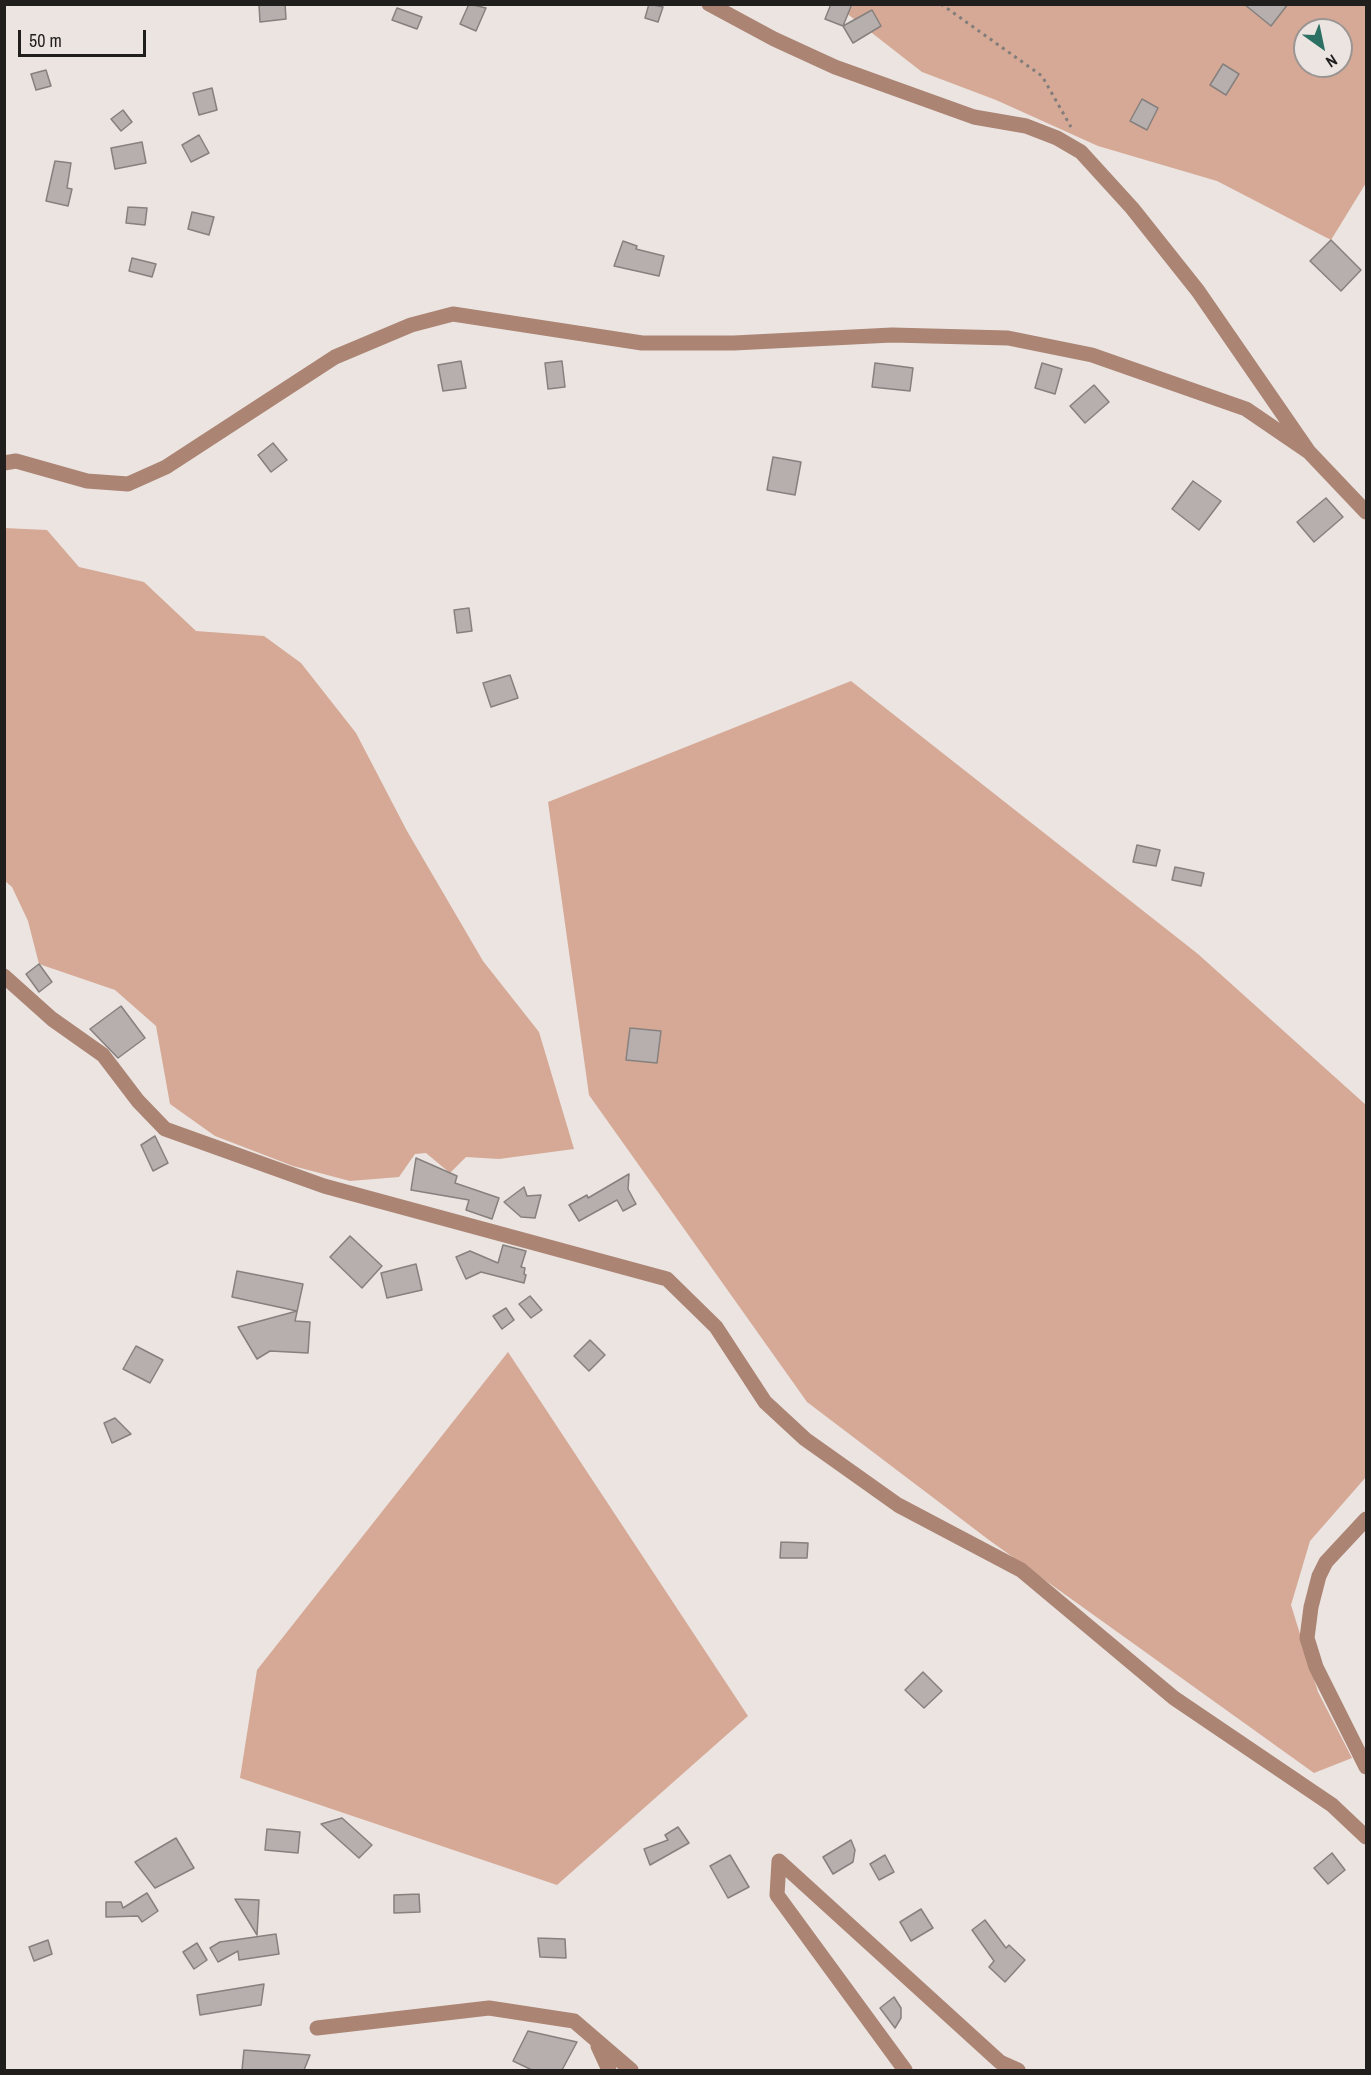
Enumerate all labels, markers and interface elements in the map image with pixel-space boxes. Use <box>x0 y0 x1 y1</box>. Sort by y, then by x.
scale bar <box>21 18 148 56</box>
north arrow <box>1293 18 1353 78</box>
text: 50 m <box>29 28 62 53</box>
text: N <box>1322 50 1342 73</box>

